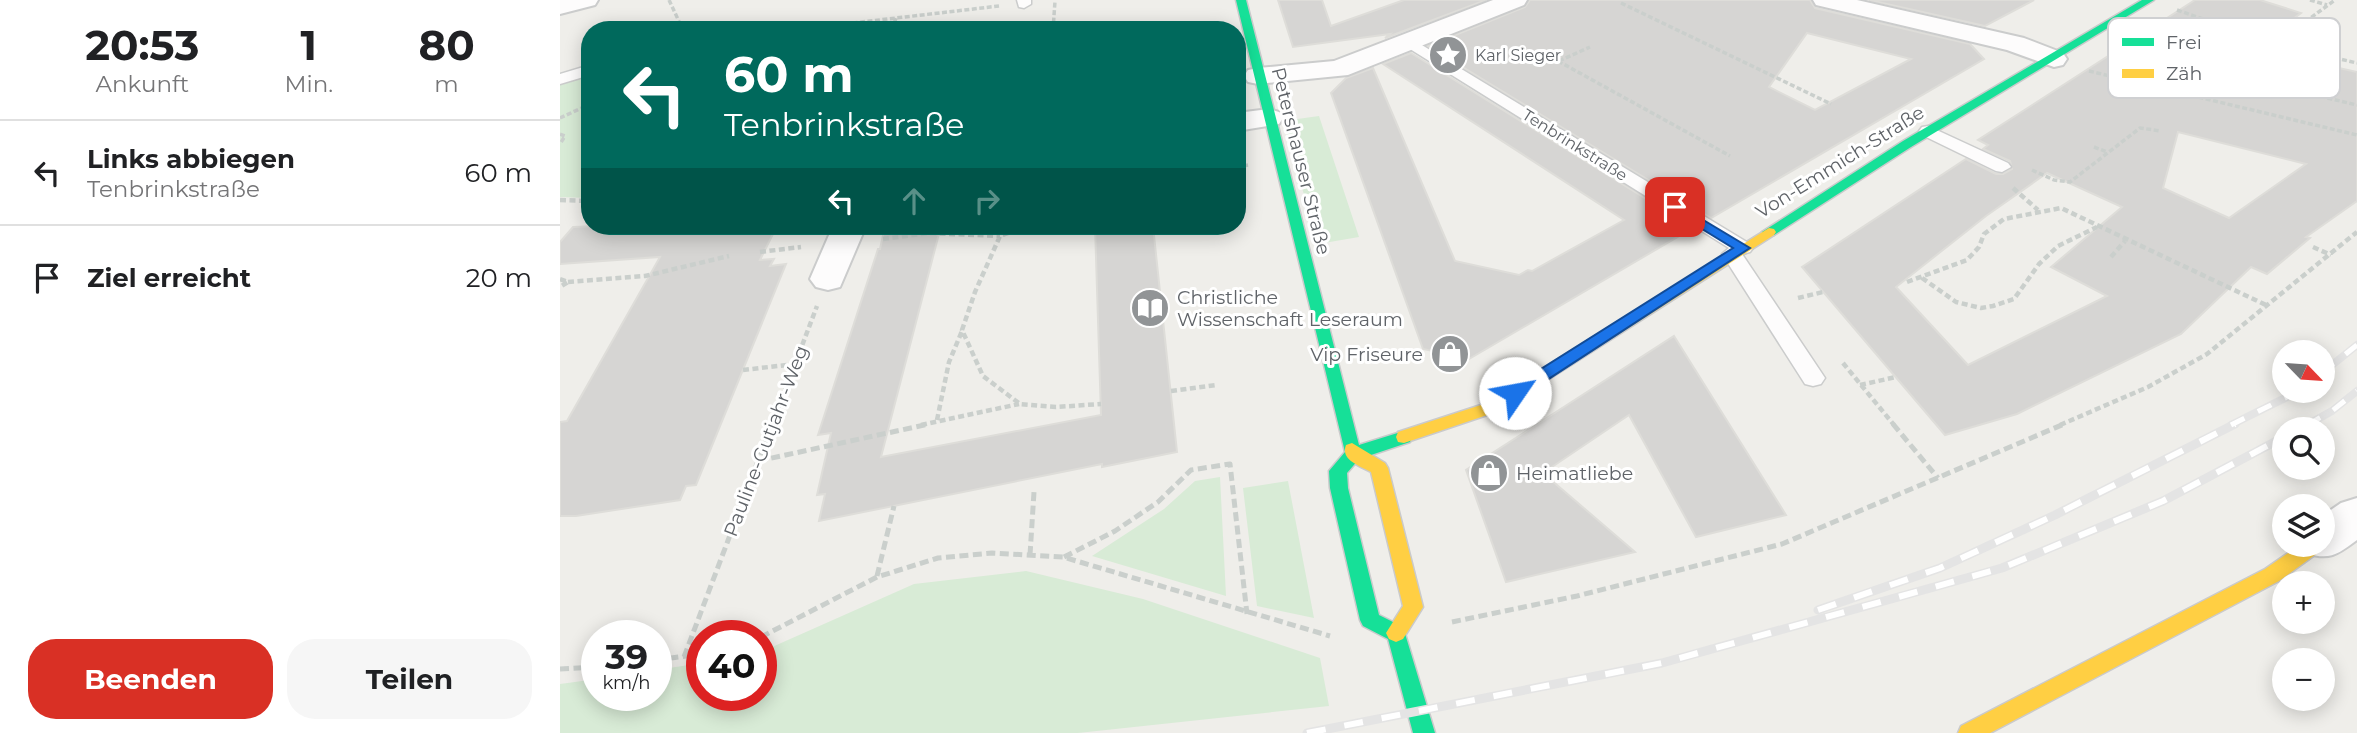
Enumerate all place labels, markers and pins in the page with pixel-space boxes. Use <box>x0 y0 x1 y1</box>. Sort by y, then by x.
place icon: Karl Sieger <box>1427 34 1469 76</box>
place label: Karl Sieger <box>1475 46 1561 65</box>
pin <box>1645 177 1705 237</box>
place label: Christliche Wissenschaft Leseraum <box>1177 286 1403 331</box>
library icon: Christliche Wissenschaft Leseraum <box>1129 287 1171 329</box>
shop icon: Vip Friseure <box>1429 333 1471 375</box>
place label: Vip Friseure <box>1310 343 1423 366</box>
shop icon: Heimatliebe <box>1468 452 1510 494</box>
place label: Heimatliebe <box>1516 462 1633 485</box>

